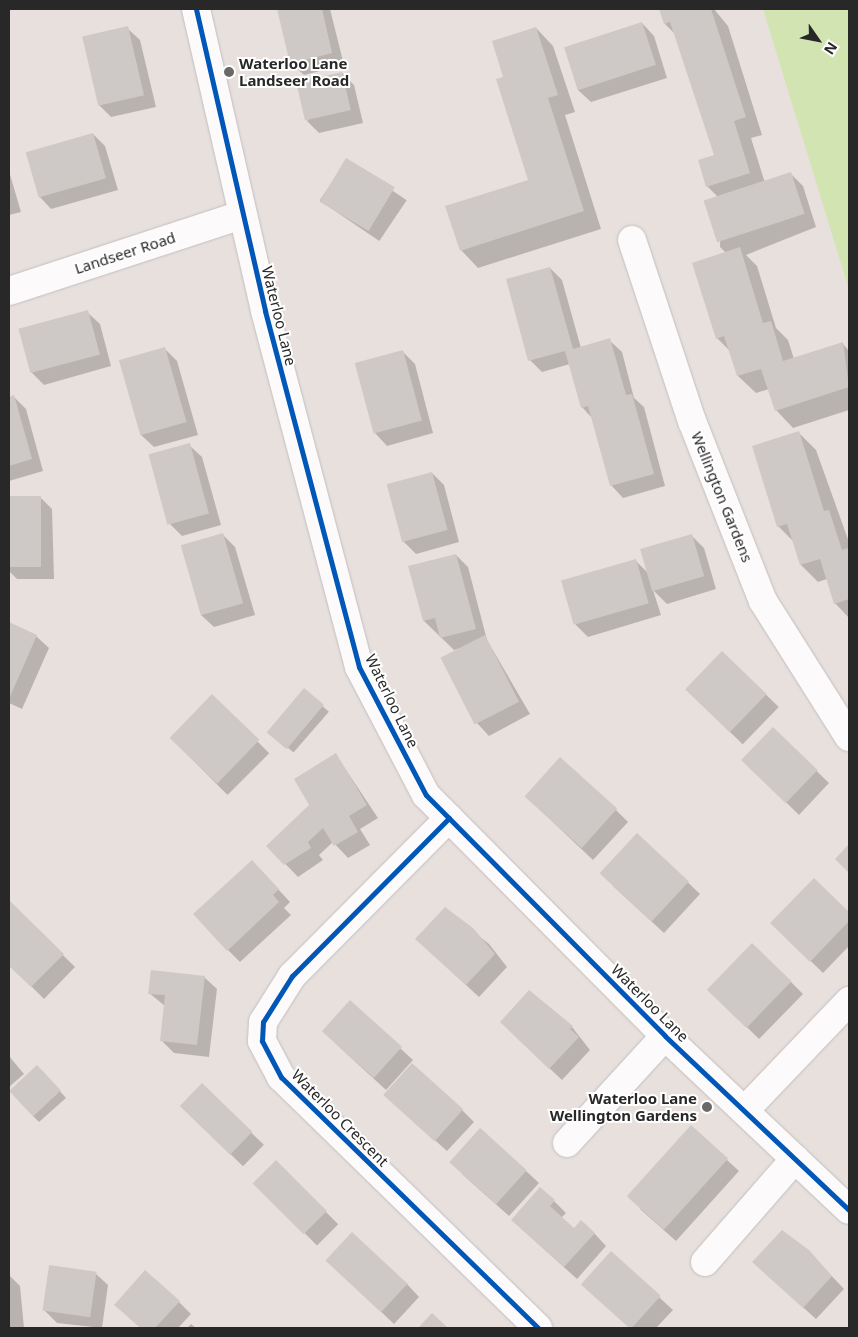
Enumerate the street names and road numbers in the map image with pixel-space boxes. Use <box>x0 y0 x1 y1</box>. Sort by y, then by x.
street label: Landseer Road <box>72 228 178 278</box>
street label: Waterloo Lane <box>258 264 300 368</box>
street label: Wellington Gardens <box>688 429 756 565</box>
street label: Waterloo Lane <box>362 651 422 751</box>
street label: Waterloo Lane <box>608 961 692 1045</box>
street label: Waterloo Crescent <box>288 1066 392 1170</box>

